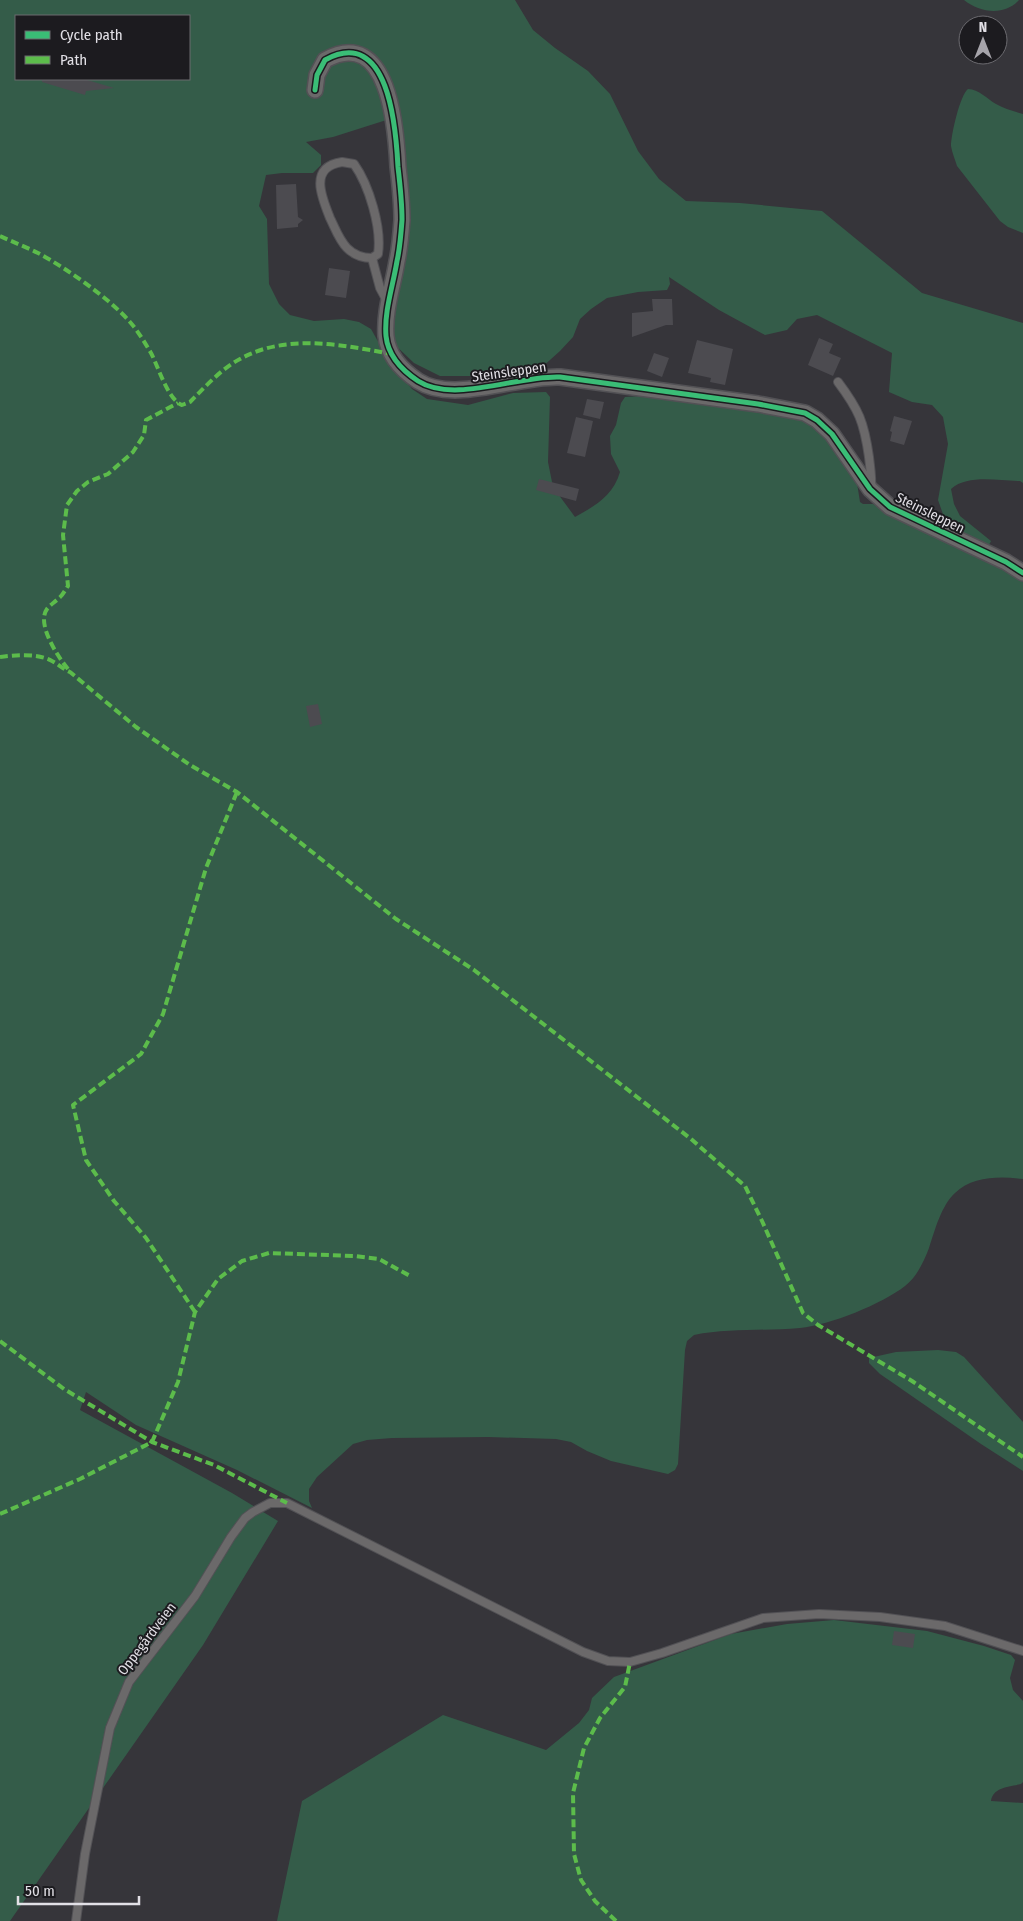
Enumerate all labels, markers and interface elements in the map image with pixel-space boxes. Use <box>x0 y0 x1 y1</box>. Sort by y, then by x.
legend <box>15 15 190 80</box>
north arrow <box>958 15 1008 65</box>
text: N <box>979 19 987 36</box>
text: Cycle path <box>60 26 123 44</box>
text: Path <box>60 51 87 69</box>
street label: Steinsleppen <box>471 358 547 386</box>
street label: Steinsleppen <box>893 489 967 537</box>
street label: Oppegårdveien <box>114 1599 180 1679</box>
scale bar <box>18 1874 139 1906</box>
text: 50 m <box>25 1882 55 1900</box>

